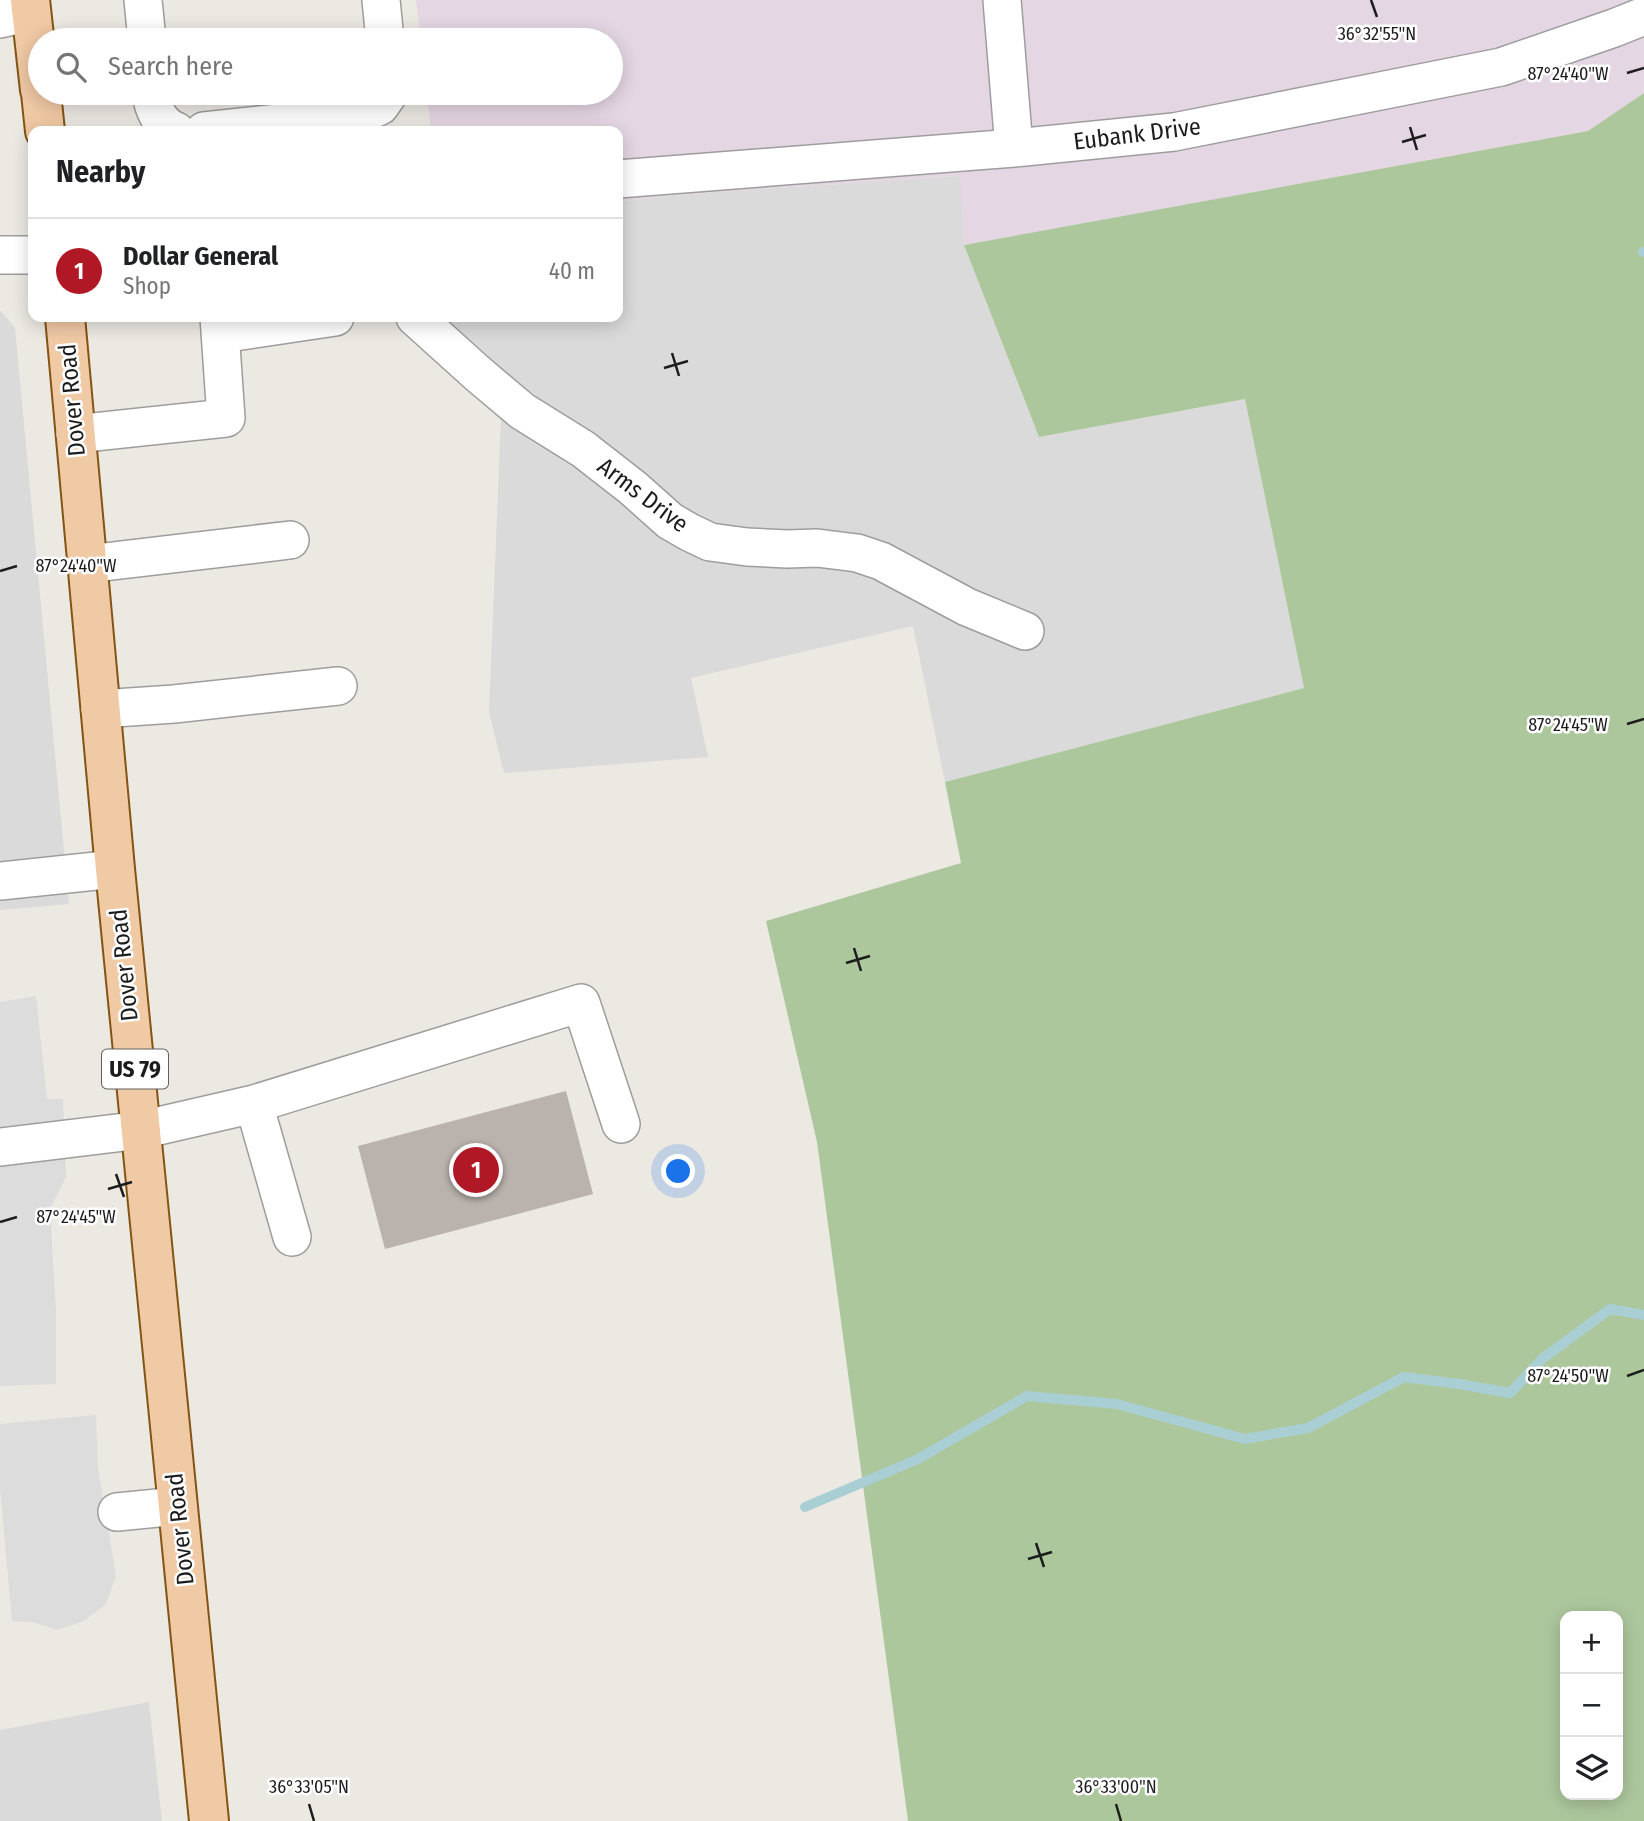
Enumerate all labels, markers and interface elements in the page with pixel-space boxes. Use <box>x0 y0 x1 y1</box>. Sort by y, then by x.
text: 36°32'55"N <box>1338 23 1416 45</box>
search box <box>28 28 623 105</box>
icon: search <box>52 48 90 86</box>
text: Search here <box>108 51 233 82</box>
text: 87°24'40"W <box>1527 63 1609 85</box>
street label: Eubank Drive <box>1072 112 1202 156</box>
text: Nearby <box>56 154 145 190</box>
text: Dollar General <box>123 241 278 272</box>
text: 1 <box>74 257 84 285</box>
text: 40 m <box>549 257 595 285</box>
text: Shop <box>123 272 171 300</box>
street label: Dover Road <box>53 343 91 457</box>
street label: Arms Drive <box>592 452 694 538</box>
text: 87°24'40"W <box>35 555 117 577</box>
text: 87°24'45"W <box>1528 714 1608 736</box>
street label: Dover Road <box>104 908 144 1022</box>
road number: US 79 <box>102 1050 168 1088</box>
pin: 1 <box>453 1144 499 1196</box>
your location <box>661 1154 695 1188</box>
text: 87°24'45"W <box>36 1206 116 1228</box>
text: 87°24'50"W <box>1527 1365 1609 1387</box>
street label: Dover Road <box>160 1472 200 1586</box>
map controls <box>1560 1611 1623 1800</box>
button: + <box>1560 1611 1623 1674</box>
button: − <box>1560 1674 1623 1737</box>
button: layers <box>1560 1737 1623 1800</box>
text: 36°33'05"N <box>269 1776 349 1798</box>
text: 36°33'00"N <box>1075 1776 1157 1798</box>

